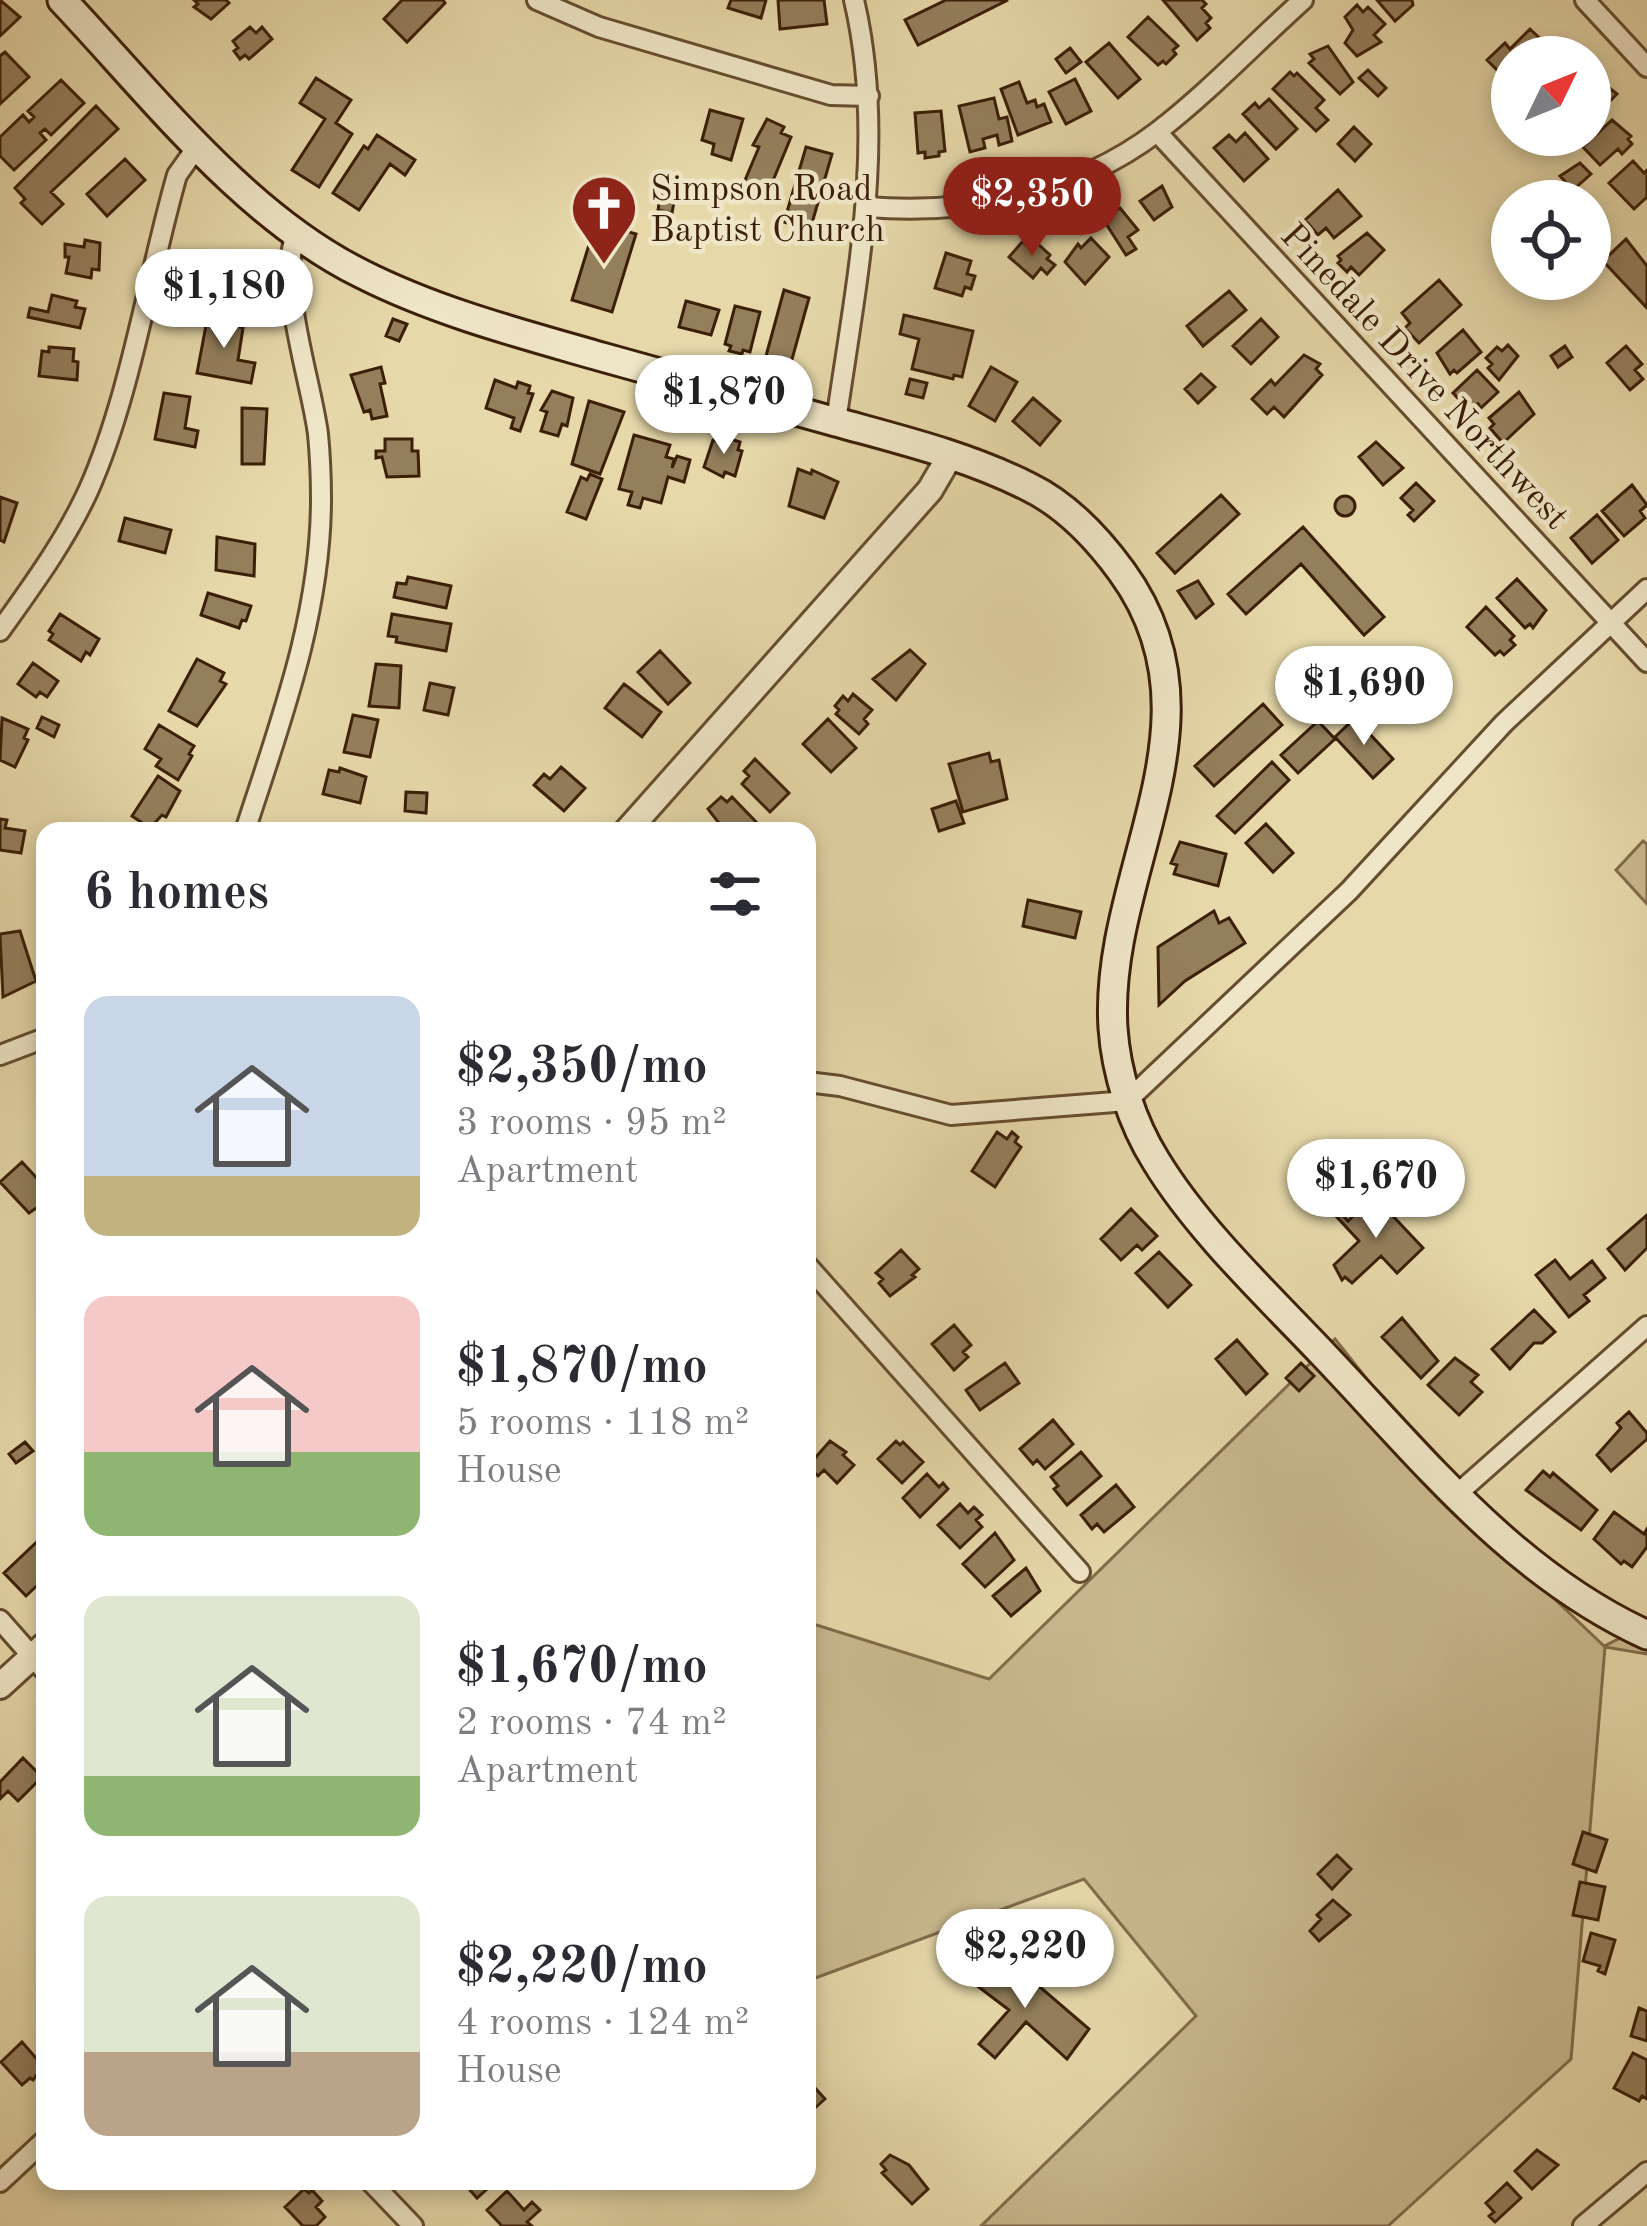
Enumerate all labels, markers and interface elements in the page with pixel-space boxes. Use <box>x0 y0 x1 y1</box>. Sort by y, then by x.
north arrow <box>1491 36 1611 156</box>
map controls <box>1491 36 1611 300</box>
pin: $2,350 <box>934 157 1130 259</box>
church icon: Simpson Road Baptist Church <box>569 173 639 267</box>
place label: Simpson Road Baptist Church <box>650 173 885 250</box>
text: $2,350 <box>970 176 1094 215</box>
button: locate <box>1491 180 1611 300</box>
street label: Pinedale Drive Northwest <box>1272 218 1574 537</box>
pin: $1,180 <box>126 249 322 351</box>
text: $1,180 <box>162 268 286 307</box>
pin: $1,870 <box>626 355 822 457</box>
text: $1,870 <box>662 374 786 413</box>
pin: $1,690 <box>1266 646 1462 748</box>
text: $1,690 <box>1302 665 1426 704</box>
icon: filters <box>702 861 768 927</box>
text: 6 homes <box>84 869 269 920</box>
text: $2,350/mo <box>456 1043 708 1094</box>
icon: home <box>180 1044 324 1188</box>
text: 3 rooms · 95 m² <box>456 1104 727 1143</box>
pin: $1,670 <box>1278 1139 1474 1241</box>
text: Apartment <box>456 1152 639 1191</box>
text: $1,670 <box>1314 1158 1438 1197</box>
text: $1,870/mo <box>456 1343 708 1394</box>
icon: home <box>180 1344 324 1488</box>
text: 5 rooms · 118 m² <box>456 1404 749 1443</box>
text: House <box>456 1452 562 1491</box>
text: $1,670/mo <box>456 1643 708 1694</box>
icon: home <box>180 1644 324 1788</box>
text: 2 rooms · 74 m² <box>456 1704 727 1743</box>
text: Apartment <box>456 1752 639 1791</box>
pin: $2,220 <box>927 1909 1123 2011</box>
text: $2,220 <box>963 1928 1087 1967</box>
text: $2,220/mo <box>456 1943 708 1994</box>
icon: home <box>180 1944 324 2088</box>
text: 4 rooms · 124 m² <box>456 2004 749 2043</box>
text: House <box>456 2052 562 2091</box>

